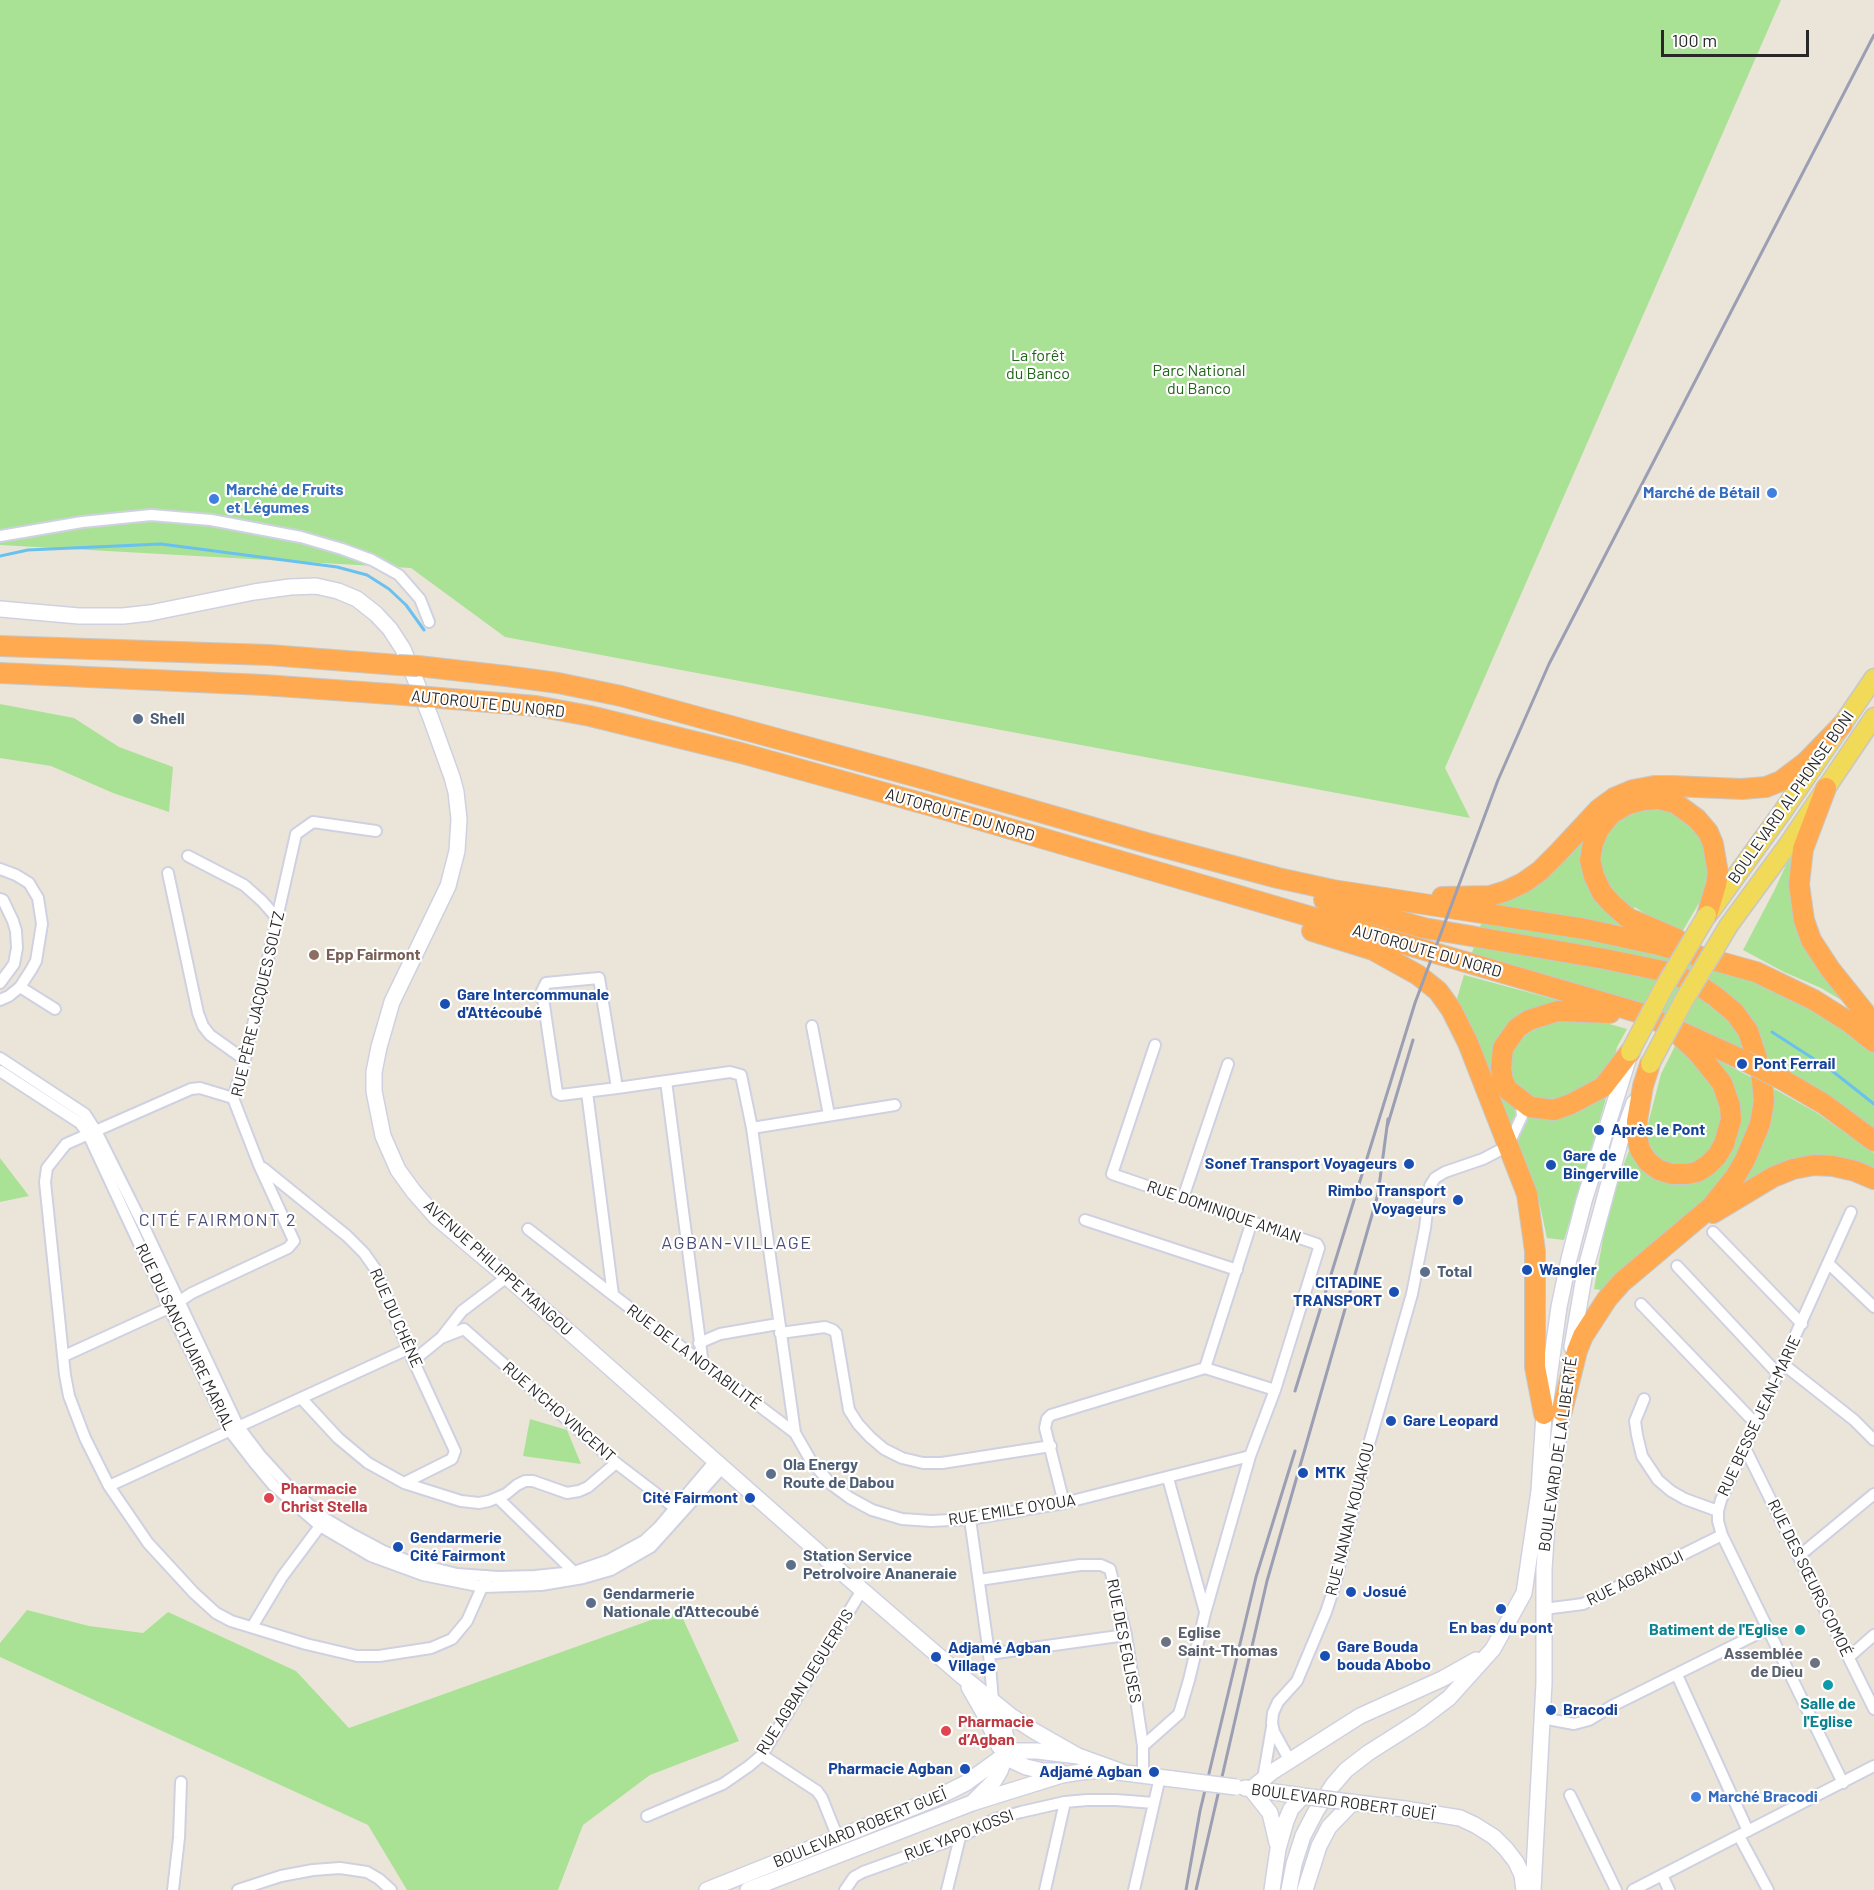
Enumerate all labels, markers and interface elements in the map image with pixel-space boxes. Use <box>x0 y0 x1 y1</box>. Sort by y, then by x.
scale bar <box>1664 18 1812 56</box>
text: 100 m <box>1672 29 1717 51</box>
park label: La forêt du Banco <box>1006 346 1070 384</box>
park label: Parc National du Banco <box>1153 361 1245 399</box>
place label: Marché de Fruits et Légumes <box>226 480 344 518</box>
place label: Marché de Bétail <box>1643 483 1760 503</box>
marker: Marché de Bétail <box>1765 486 1779 500</box>
marker: Marché de Fruits et Légumes <box>207 492 221 506</box>
street label: AUTOROUTE DU NORD <box>410 686 566 722</box>
street label: BOULEVARD ALPHONSE BONI <box>1724 707 1858 887</box>
place label: Shell <box>150 709 185 729</box>
marker: Shell <box>131 712 145 726</box>
street label: AUTOROUTE DU NORD <box>883 785 1037 845</box>
street label: RUE PÈRE JACQUES SOLTZ <box>227 909 289 1099</box>
street label: AUTOROUTE DU NORD <box>1350 921 1504 981</box>
place label: Epp Fairmont <box>326 945 421 965</box>
marker: Epp Fairmont <box>307 948 321 962</box>
place label: Gare Intercommunale d'Attécoubé <box>457 985 609 1023</box>
marker: Gare Intercommunale d'Attécoubé <box>438 997 452 1011</box>
place label: Pont Ferrail <box>1754 1054 1835 1074</box>
marker: Pont Ferrail <box>1735 1057 1749 1071</box>
place label: Après le Pont <box>1611 1120 1705 1140</box>
marker: Après le Pont <box>1592 1123 1606 1137</box>
place label: Gare de Bingerville <box>1563 1146 1639 1184</box>
place label: Sonef Transport Voyageurs <box>1205 1154 1397 1174</box>
marker: Sonef Transport Voyageurs <box>1402 1157 1416 1171</box>
marker: Gare de Bingerville <box>1544 1158 1558 1172</box>
street label: RUE DOMINIQUE AMIAN <box>1144 1177 1304 1247</box>
place label: Rimbo Transport Voyageurs <box>1328 1181 1446 1219</box>
marker: Rimbo Transport Voyageurs <box>1451 1193 1465 1207</box>
street label: AVENUE PHILIPPE MANGOU <box>420 1196 576 1340</box>
district label: CITÉ FAIRMONT 2 <box>139 1209 297 1231</box>
district label: AGBAN-VILLAGE <box>661 1232 813 1254</box>
street label: RUE DU SANCTUAIRE MARIAL <box>131 1240 239 1434</box>
place label: Wangler <box>1539 1260 1597 1280</box>
place label: Total <box>1437 1262 1472 1282</box>
marker: Wangler <box>1520 1263 1534 1277</box>
street label: RUE DU CHÊNE <box>366 1265 426 1371</box>
marker: Total <box>1418 1265 1432 1279</box>
place label: CITADINE TRANSPORT <box>1293 1273 1382 1311</box>
marker: CITADINE TRANSPORT <box>1387 1285 1401 1299</box>
street label: RUE DE LA NOTABILITÉ <box>623 1300 765 1414</box>
street label: RUE BESSE JEAN-MARIE <box>1713 1333 1805 1499</box>
street label: BOULEVARD DE LA LIBERTÉ <box>1535 1355 1581 1553</box>
street label: RUE N'CHO VINCENT <box>499 1358 619 1466</box>
place label: Gare Leopard <box>1403 1411 1498 1431</box>
marker: Gare Leopard <box>1384 1414 1398 1428</box>
street label: RUE NANAN KOUAKOU <box>1322 1440 1378 1598</box>
place label: Ola Energy Route de Dabou <box>783 1455 894 1493</box>
place label: MTK <box>1315 1463 1346 1483</box>
marker: MTK <box>1296 1466 1310 1480</box>
marker: Ola Energy Route de Dabou <box>764 1467 778 1481</box>
place label: Pharmacie Christ Stella <box>281 1479 367 1517</box>
place label: Cité Fairmont <box>642 1488 738 1508</box>
street label: RUE EMILE OYOUA <box>947 1490 1077 1530</box>
marker: Pharmacie Christ Stella <box>262 1491 276 1505</box>
marker: Cité Fairmont <box>743 1491 757 1505</box>
street label: RUE DES SŒURS COMOÉ <box>1764 1496 1856 1660</box>
place label: Gendarmerie Cité Fairmont <box>410 1528 506 1566</box>
marker: Gendarmerie Cité Fairmont <box>391 1540 405 1554</box>
place label: Station Service PetroIvoire Ananeraie <box>803 1546 957 1584</box>
street label: RUE AGBANDJI <box>1583 1546 1687 1610</box>
marker: Station Service PetroIvoire Ananeraie <box>784 1558 798 1572</box>
street label: RUE DES EGLISES <box>1103 1577 1145 1705</box>
place label: Josué <box>1363 1582 1407 1602</box>
place label: Gendarmerie Nationale d'Attecoubé <box>603 1584 759 1622</box>
marker: Josué <box>1344 1585 1358 1599</box>
marker: Gendarmerie Nationale d'Attecoubé <box>584 1596 598 1610</box>
marker: En bas du pont <box>1494 1602 1508 1616</box>
street label: RUE AGBAN DEGUERPIS <box>752 1606 858 1758</box>
place label: En bas du pont <box>1449 1618 1553 1638</box>
place label: Batiment de l'Eglise <box>1649 1620 1788 1640</box>
place label: Eglise Saint-Thomas <box>1178 1623 1278 1661</box>
marker: Batiment de l'Eglise <box>1793 1623 1807 1637</box>
marker: Eglise Saint-Thomas <box>1159 1635 1173 1649</box>
place label: Gare Bouda bouda Abobo <box>1337 1637 1431 1675</box>
place label: Adjamé Agban Village <box>948 1638 1051 1676</box>
place label: Assemblée de Dieu <box>1724 1644 1803 1682</box>
marker: Gare Bouda bouda Abobo <box>1318 1649 1332 1663</box>
marker: Adjamé Agban Village <box>929 1650 943 1664</box>
marker: Assemblée de Dieu <box>1808 1656 1822 1670</box>
marker: Salle de l'Eglise <box>1821 1678 1835 1692</box>
place label: Salle de l'Eglise <box>1800 1694 1856 1732</box>
place label: Bracodi <box>1563 1700 1618 1720</box>
marker: Bracodi <box>1544 1703 1558 1717</box>
place label: Pharmacie d’Agban <box>958 1712 1034 1750</box>
marker: Pharmacie d’Agban <box>939 1724 953 1738</box>
place label: Pharmacie Agban <box>828 1759 953 1779</box>
marker: Pharmacie Agban <box>958 1762 972 1776</box>
place label: Adjamé Agban <box>1039 1762 1142 1782</box>
marker: Adjamé Agban <box>1147 1765 1161 1779</box>
street label: BOULEVARD ROBERT GUEÏ <box>1250 1780 1436 1824</box>
street label: BOULEVARD ROBERT GUEÏ <box>770 1784 950 1872</box>
place label: Marché Bracodi <box>1708 1787 1818 1807</box>
marker: Marché Bracodi <box>1689 1790 1703 1804</box>
street label: RUE YAPO KOSSI <box>902 1805 1016 1865</box>

